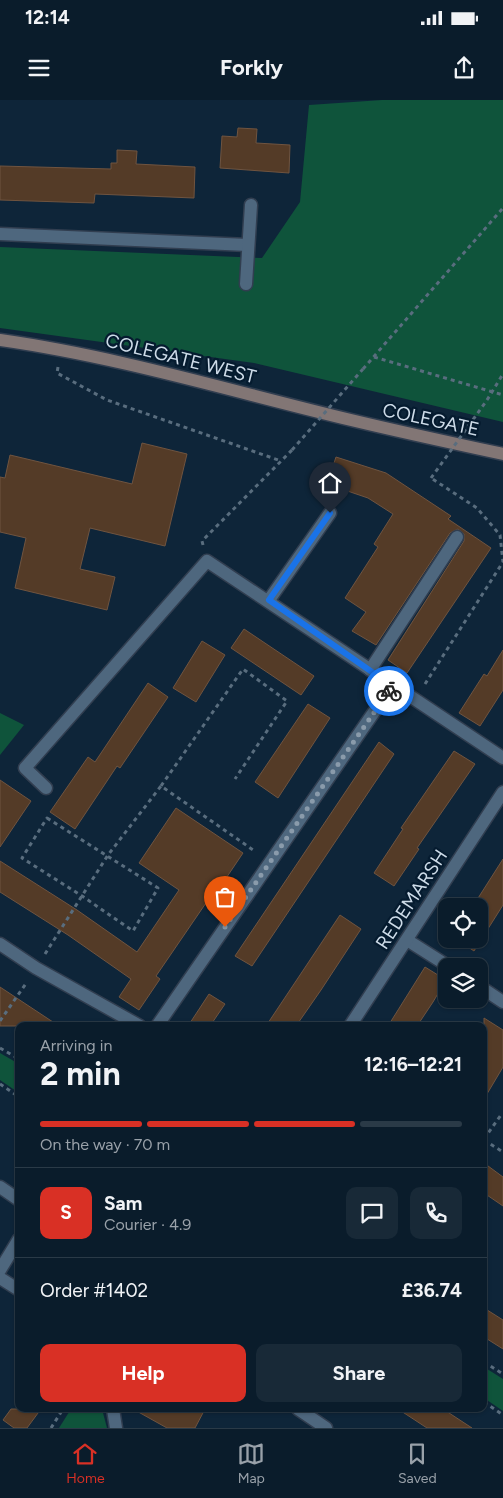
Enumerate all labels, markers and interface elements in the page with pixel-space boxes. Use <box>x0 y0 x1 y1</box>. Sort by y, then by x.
text: 12:14 <box>25 6 70 29</box>
icon: menu <box>25 54 53 82</box>
text: Forkly <box>220 54 283 81</box>
icon: share <box>450 54 478 82</box>
street label: COLEGATE WEST <box>103 329 259 388</box>
street label: COLEGATE <box>380 398 481 441</box>
pin <box>309 462 351 513</box>
icon: home <box>316 469 344 497</box>
courier <box>364 666 414 716</box>
icon: bike <box>375 677 403 705</box>
street label: REDEMARSH <box>371 845 452 953</box>
pin <box>204 876 246 927</box>
icon: bag <box>211 883 239 911</box>
map controls <box>438 898 488 1008</box>
button: locate <box>438 898 488 948</box>
button: layers <box>438 958 488 1008</box>
text: Arriving in <box>40 1036 112 1055</box>
text: 12:16–12:21 <box>364 1053 462 1076</box>
text: 2 min <box>40 1055 121 1093</box>
text: On the way · 70 m <box>40 1135 170 1154</box>
button: chat <box>346 1187 398 1239</box>
button: phone <box>410 1187 462 1239</box>
text: Sam <box>104 1192 142 1215</box>
text: S <box>60 1201 72 1224</box>
text: Courier · 4.9 <box>104 1215 191 1234</box>
text: Order #1402 <box>40 1279 148 1302</box>
text: £36.74 <box>402 1279 462 1302</box>
button: Help <box>40 1344 246 1402</box>
button: Share <box>256 1344 462 1402</box>
tab: Home <box>66 1440 105 1487</box>
tab: Map <box>237 1440 265 1487</box>
tab: Saved <box>398 1440 437 1487</box>

